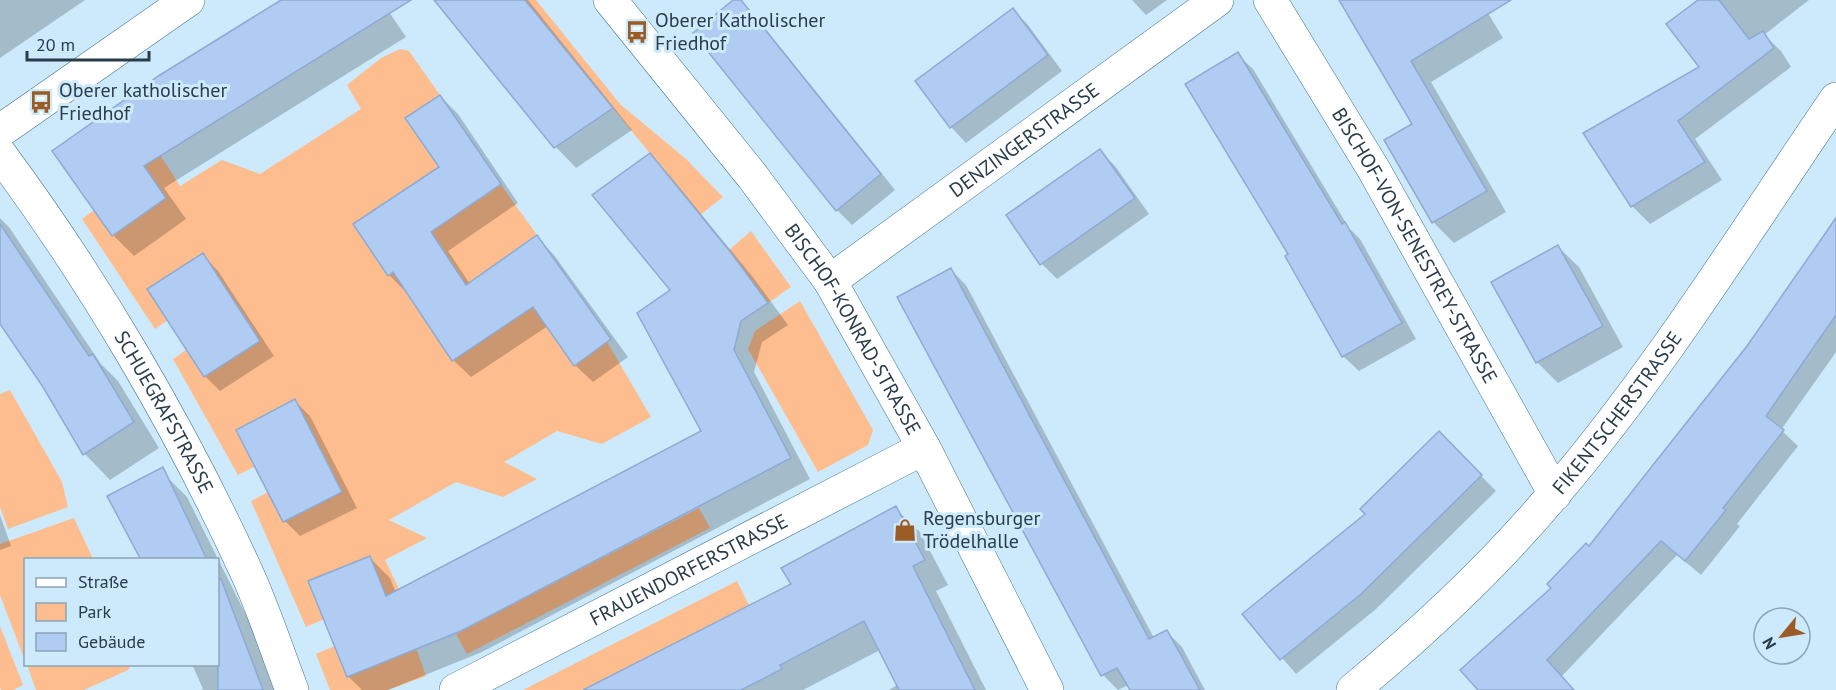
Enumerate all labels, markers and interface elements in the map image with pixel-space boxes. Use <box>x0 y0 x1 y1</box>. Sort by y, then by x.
place label: Oberer Katholischer Friedhof <box>655 7 825 56</box>
bus stop icon: Oberer Katholischer Friedhof <box>624 19 650 45</box>
scale bar <box>27 24 148 62</box>
text: 20 m <box>36 33 75 56</box>
place label: Oberer katholischer Friedhof <box>59 77 227 126</box>
street label: DENZINGERSTRASSE <box>944 77 1104 203</box>
bus stop icon: Oberer katholischer Friedhof <box>28 89 54 115</box>
street label: BISCHOF-VON-SENESTREY-STRASSE <box>1326 103 1503 388</box>
street label: BISCHOF-KONRAD-STRASSE <box>779 218 927 439</box>
street label: SCHUEGRAFSTRASSE <box>109 326 219 498</box>
street label: FIKENTSCHERSTRASSE <box>1546 326 1688 500</box>
place label: Regensburger Trödelhalle <box>923 505 1040 554</box>
street label: FRAUENDORFERSTRASSE <box>585 508 792 632</box>
shop icon: Regensburger Trödelhalle <box>892 517 918 543</box>
legend <box>24 558 219 666</box>
text: Straße <box>78 570 129 593</box>
text: Park <box>78 600 111 623</box>
north arrow <box>1752 606 1812 666</box>
text: Gebäude <box>78 630 145 653</box>
text: N <box>1758 634 1780 653</box>

